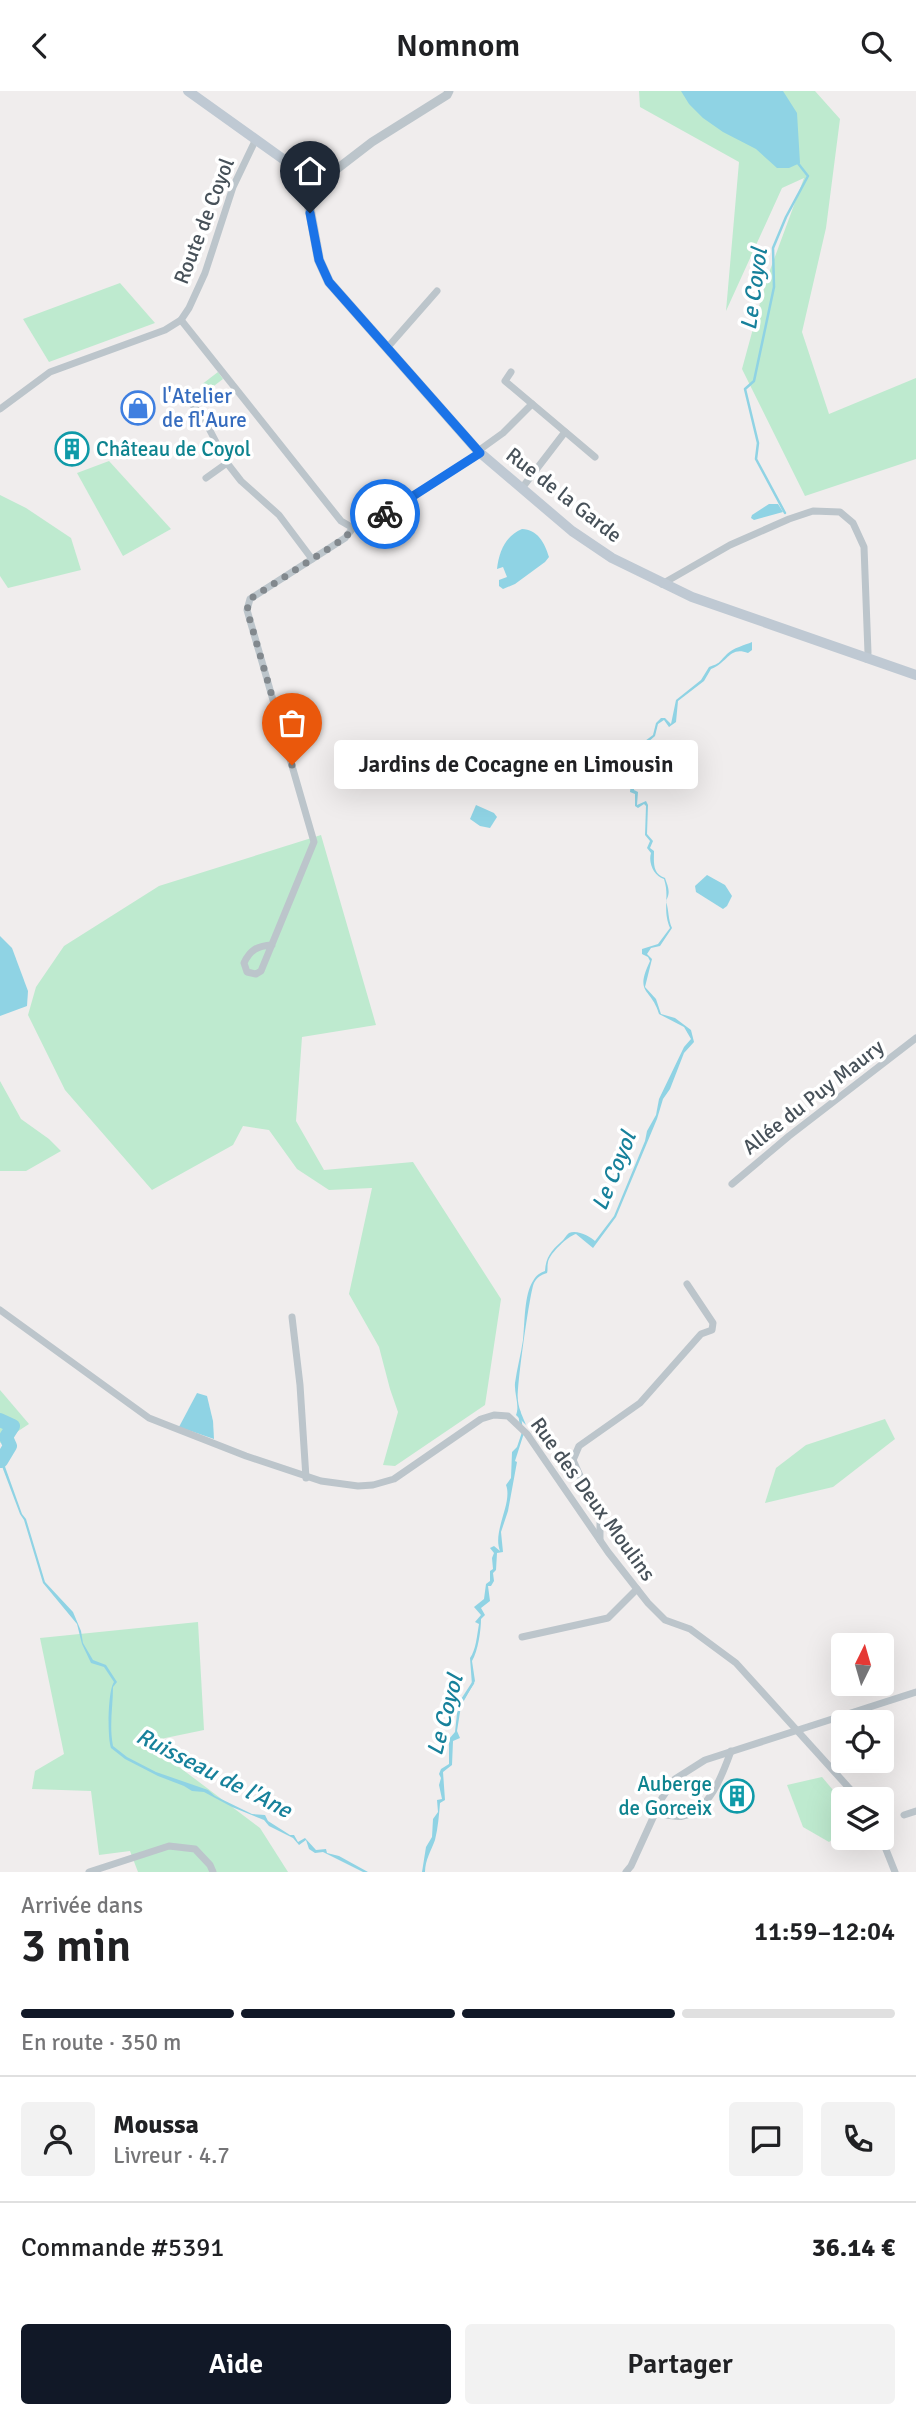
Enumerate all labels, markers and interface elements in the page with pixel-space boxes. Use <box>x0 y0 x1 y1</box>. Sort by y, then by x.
text: Nomnom <box>396 26 520 65</box>
icon: back <box>21 27 59 65</box>
icon: search <box>857 27 895 65</box>
pin <box>280 141 340 213</box>
icon: home <box>291 152 329 190</box>
street label: Route de Coyol <box>168 154 240 288</box>
water label: Le Coyol <box>734 244 774 332</box>
place label: l'Atelier de fl'Aure <box>162 383 247 433</box>
shop icon: l'Atelier de fl'Aure <box>119 389 157 427</box>
building icon: Château de Coyol <box>53 430 91 468</box>
place label: Château de Coyol <box>96 436 251 462</box>
street label: Rue de la Garde <box>501 442 627 548</box>
courier <box>350 479 420 549</box>
icon: bike <box>366 495 404 533</box>
pin <box>262 693 322 765</box>
icon: bag <box>273 704 311 742</box>
callout: Jardins de Cocagne en Limousin <box>334 741 698 789</box>
text: Jardins de Cocagne en Limousin <box>358 750 674 779</box>
street label: Allée du Puy Maury <box>737 1034 889 1160</box>
water label: Le Coyol <box>585 1125 644 1215</box>
street label: Rue des Deux Moulins <box>525 1412 661 1586</box>
north arrow <box>831 1633 894 1696</box>
map controls <box>831 1633 894 1850</box>
water label: Le Coyol <box>420 1669 470 1759</box>
button: locate <box>831 1710 894 1773</box>
water label: Ruisseau de l'Ane <box>131 1721 298 1825</box>
place label: Auberge de Gorceix <box>618 1771 712 1821</box>
building icon: Auberge de Gorceix <box>718 1777 756 1815</box>
button: layers <box>831 1787 894 1850</box>
text: Arrivée dans <box>21 1891 143 1920</box>
text: 11:59–12:04 <box>754 1916 895 1948</box>
text: 3 min <box>21 1918 131 1974</box>
text: En route · 350 m <box>21 2028 181 2057</box>
button: person <box>21 2102 95 2176</box>
button: chat <box>729 2102 803 2176</box>
button: phone <box>821 2102 895 2176</box>
text: Moussa <box>113 2109 199 2141</box>
text: Livreur · 4.7 <box>113 2141 230 2170</box>
text: Commande #5391 <box>21 2232 224 2264</box>
text: 36.14 € <box>812 2232 895 2264</box>
button: Aide <box>21 2324 451 2404</box>
button: Partager <box>465 2324 895 2404</box>

